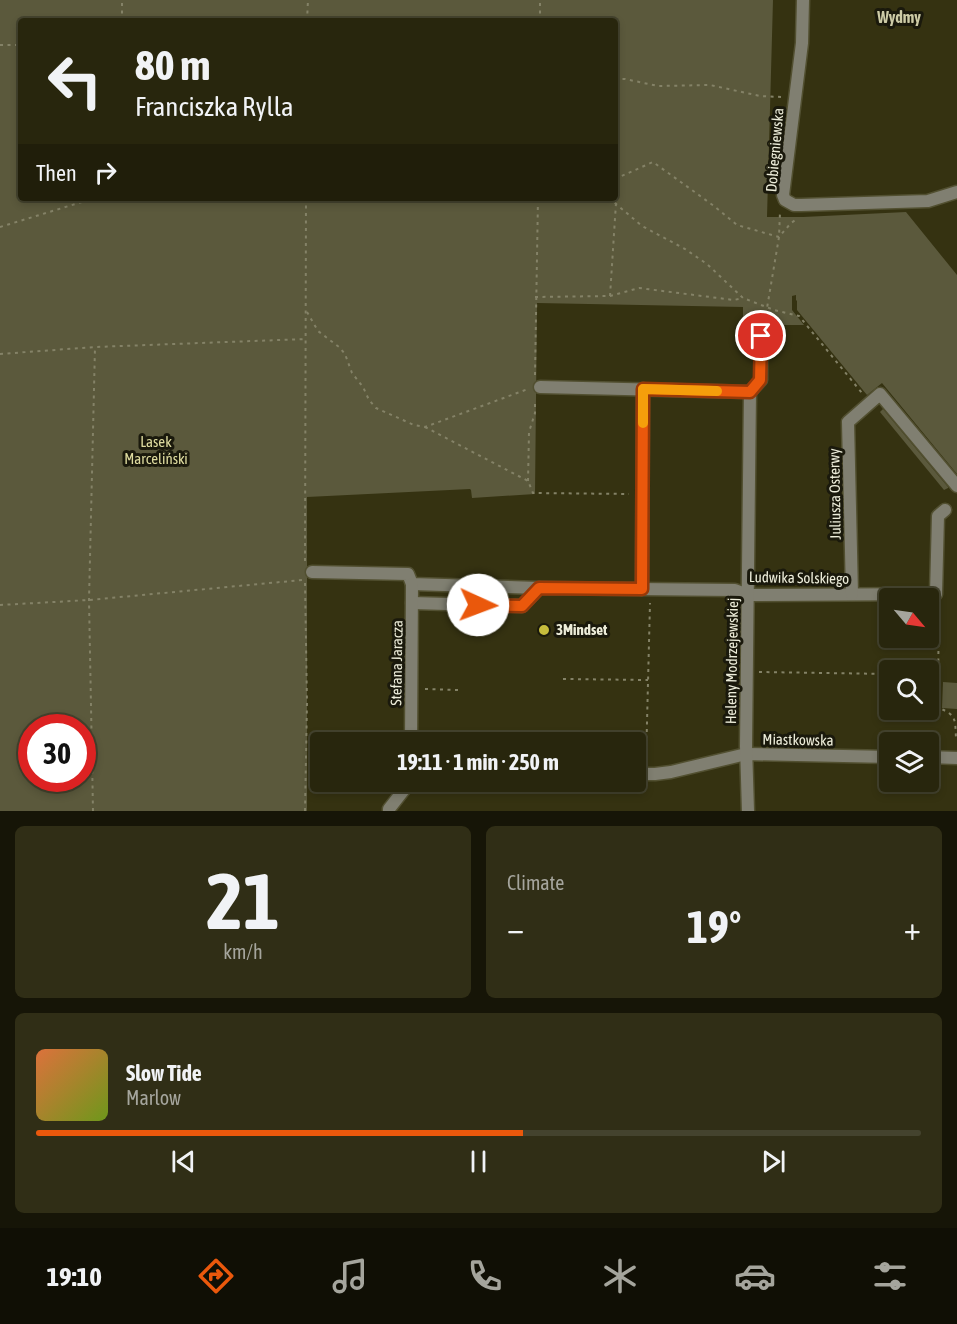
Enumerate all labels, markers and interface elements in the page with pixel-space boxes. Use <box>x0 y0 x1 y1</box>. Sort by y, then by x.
district label: Wydmy <box>876 8 921 26</box>
text: 80 m <box>135 41 210 89</box>
icon: left <box>36 42 114 120</box>
text: Franciszka Rylla <box>135 91 294 122</box>
street label: Dobiegniewska <box>762 107 787 193</box>
icon: right <box>89 156 122 189</box>
text: Then <box>36 160 77 186</box>
pin <box>735 310 786 361</box>
icon: arrive <box>744 319 777 352</box>
park label: Lasek Marceliński <box>124 433 188 467</box>
street label: Juliusza Osterwy <box>825 448 844 540</box>
street label: Ludwika Solskiego <box>749 568 849 587</box>
position arrow <box>446 573 510 637</box>
north arrow <box>879 588 939 648</box>
map controls <box>879 588 939 792</box>
street label: Heleny Modrzejewskiej <box>722 598 741 724</box>
street label: Stefana Jaracza <box>387 620 406 706</box>
place label: 3Mindset <box>556 621 608 638</box>
marker: 3Mindset <box>537 623 551 637</box>
button: search <box>879 660 939 720</box>
speed limit sign: 30 <box>18 714 96 792</box>
street label: Miastkowska <box>762 730 834 749</box>
button: layers <box>879 732 939 792</box>
text: 19:11 · 1 min · 250 m <box>397 749 559 775</box>
text: 21 <box>206 856 280 946</box>
text: Climate <box>507 871 564 894</box>
text: 19° <box>687 901 741 953</box>
text: − <box>507 909 524 947</box>
text: + <box>904 909 921 947</box>
text: km/h <box>223 940 263 963</box>
text: Slow Tide <box>126 1060 202 1086</box>
text: Marlow <box>126 1086 181 1109</box>
icon: previous <box>167 1145 200 1178</box>
icon: pause <box>462 1145 495 1178</box>
icon: next <box>757 1145 790 1178</box>
icon: directions <box>195 1255 237 1297</box>
icon: music <box>329 1255 371 1297</box>
icon: phone <box>464 1255 506 1297</box>
icon: climate <box>599 1255 641 1297</box>
icon: car <box>734 1255 776 1297</box>
icon: filters <box>869 1255 911 1297</box>
text: 19:10 <box>46 1261 102 1292</box>

